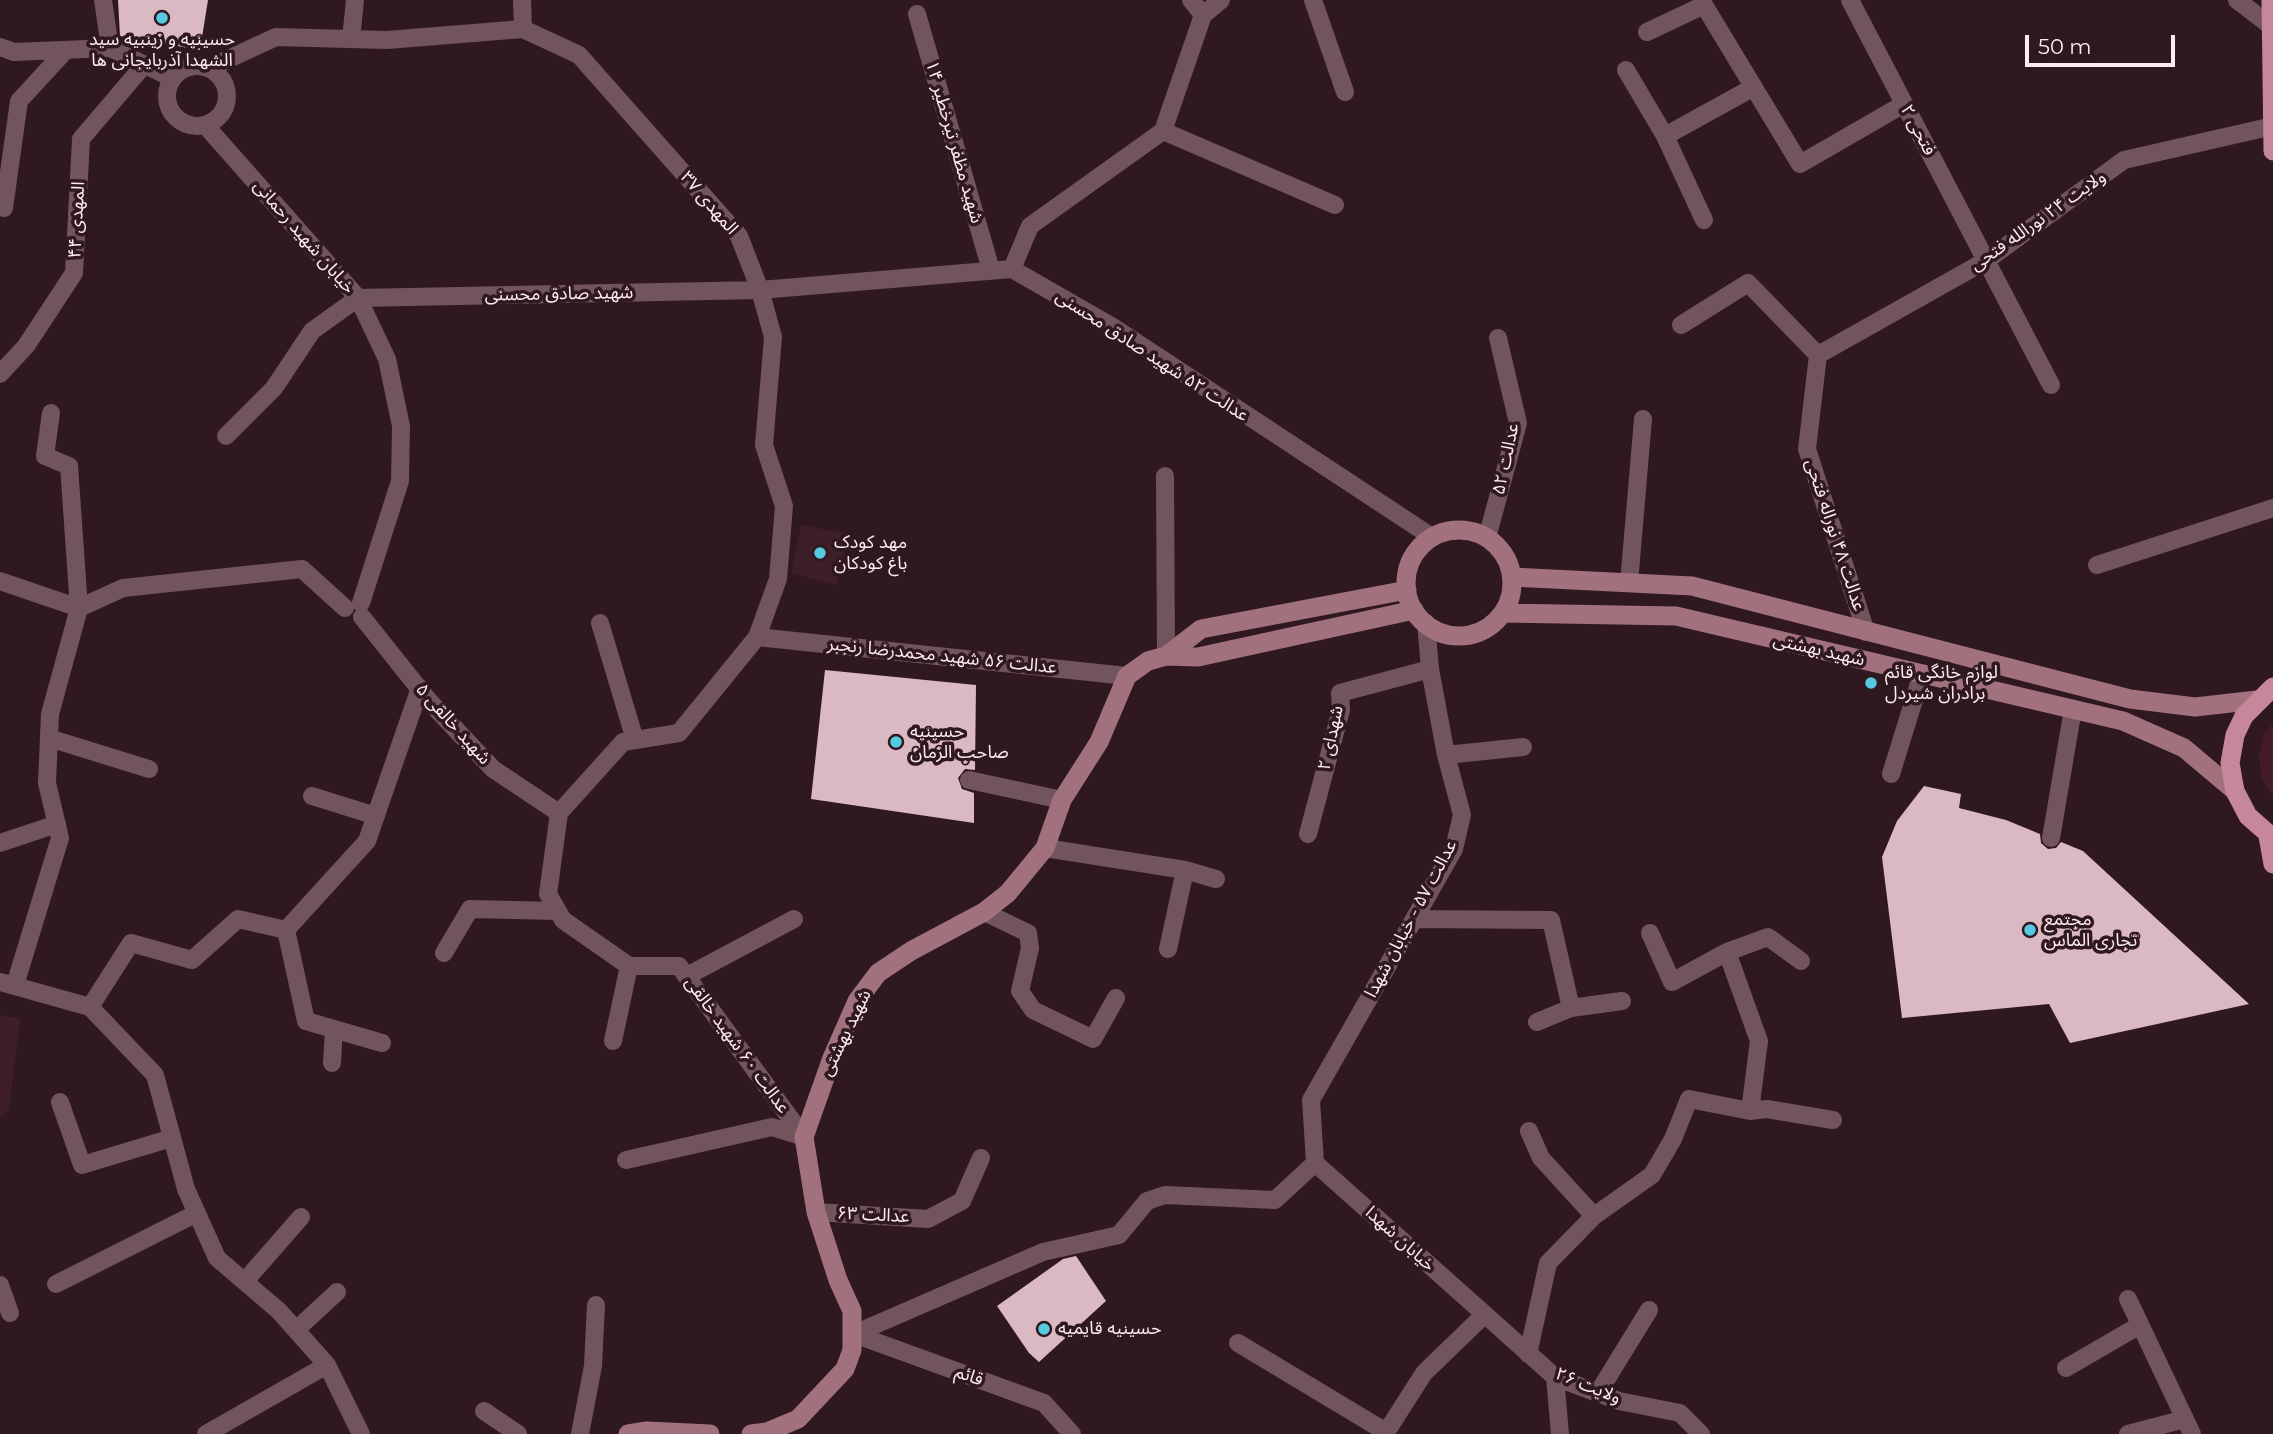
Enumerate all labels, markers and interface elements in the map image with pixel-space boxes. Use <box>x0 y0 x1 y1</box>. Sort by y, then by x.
marker: حسینیه و زینبیه سید الشهدا آذربایجانی ها <box>154 10 170 26</box>
scale bar <box>2028 21 2178 65</box>
place label: حسینیه و زینبیه سید الشهدا آذربایجانی ها <box>89 29 235 72</box>
text: 50 m <box>2038 34 2092 59</box>
street label: شهید مظفر تیرخطیر ۱۴ <box>920 58 988 226</box>
street label: فتحی ۲ <box>1896 101 1940 159</box>
street label: ولایت ۲۴ نورالله فتحی <box>1966 166 2110 276</box>
street label: المهدی ۳۷ <box>676 167 742 239</box>
street label: خیابان شهید رحمانی <box>249 176 359 298</box>
street label: المهدی ۴۴ <box>64 181 90 259</box>
street label: شهید صادق محسنی <box>485 282 633 306</box>
street label: عدالت ۵۲ شهید صادق محسنی <box>1051 285 1253 427</box>
street label: عدالت ۵۲ <box>1488 421 1524 497</box>
street label: عدالت ۴۸ نوراله فتحی <box>1800 456 1870 614</box>
place label: مهد کودک باغ کودکان <box>834 532 907 574</box>
marker: مهد کودک باغ کودکان <box>812 545 828 561</box>
street label: شهید بهشتی <box>1771 629 1867 671</box>
street label: عدالت ۵۶ شهید محمدرضا رنجبر <box>826 633 1058 679</box>
place label: لوازم خانگی قائم برادران شیردل <box>1885 662 1998 704</box>
marker: لوازم خانگی قائم برادران شیردل <box>1863 675 1879 691</box>
street label: شهید خالقی ۵ <box>411 679 495 769</box>
street label: شهدای ۲ <box>1314 704 1348 772</box>
place label: حسینیه صاحب الزمان <box>910 721 1009 764</box>
marker: حسینیه صاحب الزمان <box>888 734 904 750</box>
street label: عدالت ۵۷ - خیابان شهدا <box>1360 836 1462 1002</box>
place label: مجتمع تجاری الماس <box>2044 909 2137 951</box>
marker: مجتمع تجاری الماس <box>2022 922 2038 938</box>
street label: عدالت ۶۰ شهید خالقی <box>680 972 794 1118</box>
street label: شهید بهشتی <box>816 986 876 1080</box>
street label: عدالت ۶۳ <box>836 1202 910 1228</box>
street label: خیابان شهدا <box>1361 1202 1439 1276</box>
place label: حسینیه قایمیه <box>1058 1318 1161 1340</box>
marker: حسینیه قایمیه <box>1036 1321 1052 1337</box>
street label: قائم <box>952 1361 986 1391</box>
street label: ولایت ۲۶ <box>1552 1363 1624 1409</box>

